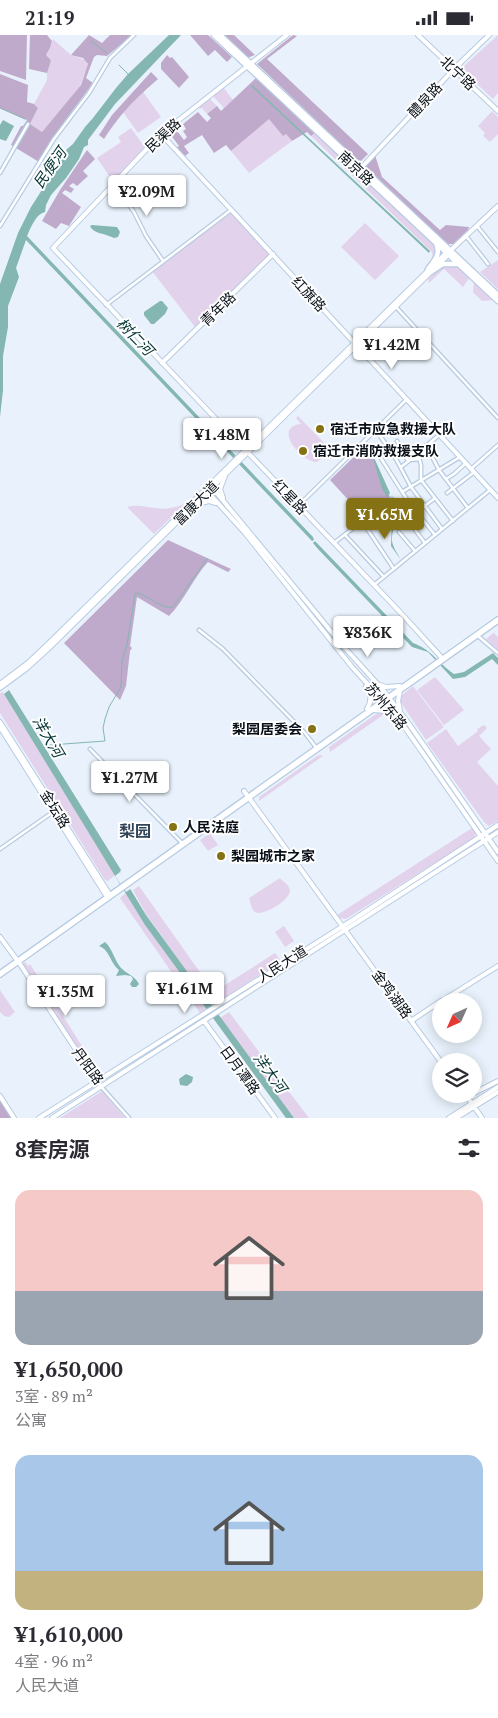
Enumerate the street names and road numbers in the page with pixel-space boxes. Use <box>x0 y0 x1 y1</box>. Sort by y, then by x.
street label: 北宁路 <box>437 51 480 94</box>
street label: 醴泉路 <box>403 78 446 121</box>
street label: 民渠路 <box>141 113 184 156</box>
street label: 南京路 <box>335 146 378 189</box>
street label: 红旗路 <box>288 272 331 315</box>
street label: 青年路 <box>196 287 239 330</box>
street label: 红星路 <box>269 475 312 518</box>
street label: 富康大道 <box>169 476 222 529</box>
street label: 苏州东路 <box>361 678 412 733</box>
street label: 金坛路 <box>36 786 75 832</box>
street label: 人民大道 <box>253 941 311 986</box>
street label: 金鸡湖路 <box>368 965 417 1022</box>
street label: 日月潭路 <box>216 1041 265 1098</box>
street label: 丹阳路 <box>68 1043 108 1088</box>

